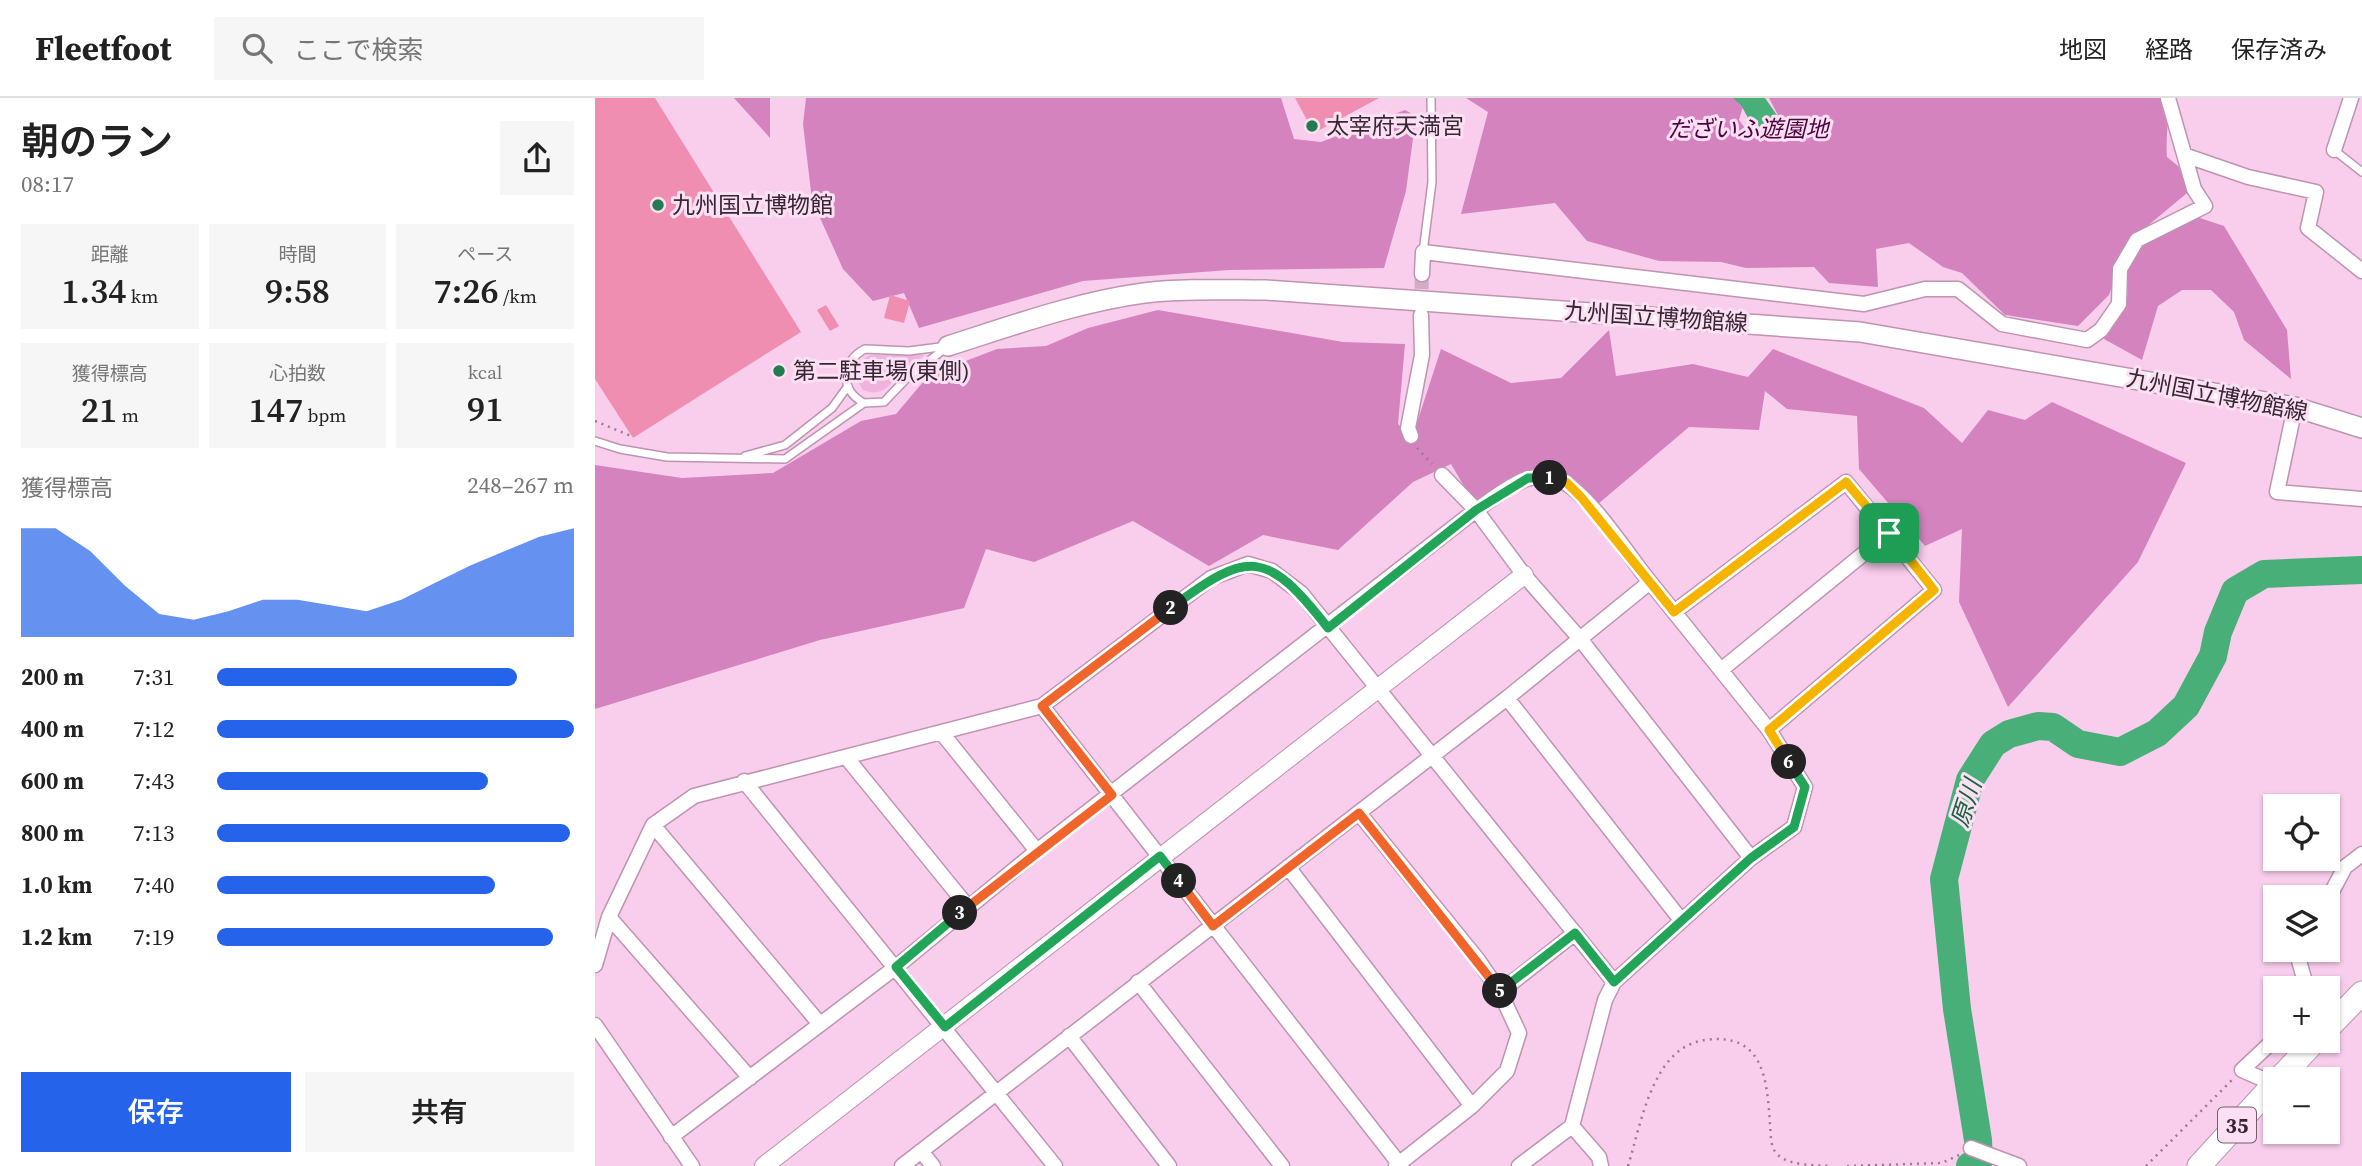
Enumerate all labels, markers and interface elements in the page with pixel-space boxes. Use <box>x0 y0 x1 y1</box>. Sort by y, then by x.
search box <box>214 17 704 80</box>
text: Fleetfoot <box>35 26 172 71</box>
icon: search <box>238 29 276 67</box>
text: ここで検索 <box>294 32 424 68</box>
text: 地図 <box>2059 33 2107 66</box>
text: 経路 <box>2145 33 2193 66</box>
text: 保存済み <box>2231 33 2327 66</box>
place label: 太宰府天満宮 <box>1326 110 1464 142</box>
park label: だざいふ遊園地 <box>1668 113 1831 145</box>
text: 朝のラン <box>21 116 173 168</box>
marker: 太宰府天満宮 <box>1304 118 1320 134</box>
button: share <box>500 121 574 195</box>
text: 08:17 <box>21 168 74 200</box>
place label: 九州国立博物館 <box>672 189 833 221</box>
marker: 九州国立博物館 <box>650 197 666 213</box>
text: 距離 <box>91 241 129 267</box>
text: 時間 <box>278 241 317 267</box>
text: ペース <box>457 241 513 267</box>
text: 1.34 <box>61 267 126 315</box>
text: 9:58 <box>265 267 330 315</box>
text: 7:26 <box>434 267 499 315</box>
text: km <box>126 283 158 309</box>
text: /km <box>499 283 537 309</box>
street label: 九州国立博物館線 <box>1563 295 1749 339</box>
place label: 第二駐車場(東側) <box>793 355 970 387</box>
text: kcal <box>468 359 502 385</box>
text: 獲得標高 <box>72 360 148 386</box>
text: 心拍数 <box>269 360 326 386</box>
street label: 九州国立博物館線 <box>2124 362 2310 428</box>
marker: 第二駐車場(東側) <box>771 363 787 379</box>
text: 91 <box>467 385 503 433</box>
text: 21 <box>81 386 117 434</box>
text: 147 <box>248 386 303 434</box>
text: m <box>117 402 139 428</box>
text: bpm <box>303 402 347 428</box>
pin: 1 <box>1532 460 1567 496</box>
text: 1 <box>1544 464 1555 490</box>
text: 248–267 m <box>467 469 574 501</box>
text: 獲得標高 <box>21 472 113 504</box>
pin <box>1859 503 1919 563</box>
icon: arrive <box>1870 514 1908 552</box>
pin: 2 <box>1153 590 1189 626</box>
text: 2 <box>1165 594 1176 620</box>
text: 200 m <box>21 661 84 693</box>
text: 7:31 <box>133 661 174 693</box>
text: 400 m <box>21 713 84 745</box>
text: 7:12 <box>133 713 174 745</box>
pin: 6 <box>1771 744 1807 780</box>
text: 6 <box>1783 748 1794 774</box>
text: 600 m <box>21 765 84 797</box>
text: 7:43 <box>133 765 174 797</box>
water label: 原川 <box>1943 772 1990 831</box>
map controls <box>2263 794 2340 1144</box>
button: locate <box>2263 794 2340 871</box>
text: 800 m <box>21 817 84 849</box>
text: 7:13 <box>133 817 174 849</box>
pin: 4 <box>1161 864 1197 898</box>
text: 4 <box>1173 867 1184 893</box>
text: 1.0 km <box>21 869 92 901</box>
text: 7:40 <box>133 869 174 901</box>
button: layers <box>2263 885 2340 962</box>
pin: 3 <box>943 896 977 930</box>
text: 3 <box>954 899 965 925</box>
text: 1.2 km <box>21 921 92 953</box>
text: 7:19 <box>133 921 174 953</box>
pin: 5 <box>1483 974 1517 1008</box>
button: + <box>2263 976 2340 1053</box>
text: 5 <box>1494 977 1505 1003</box>
button: − <box>2263 1067 2340 1144</box>
button: 保存 <box>21 1072 291 1152</box>
button: 共有 <box>305 1072 574 1152</box>
road number: 35 <box>2218 1108 2256 1142</box>

